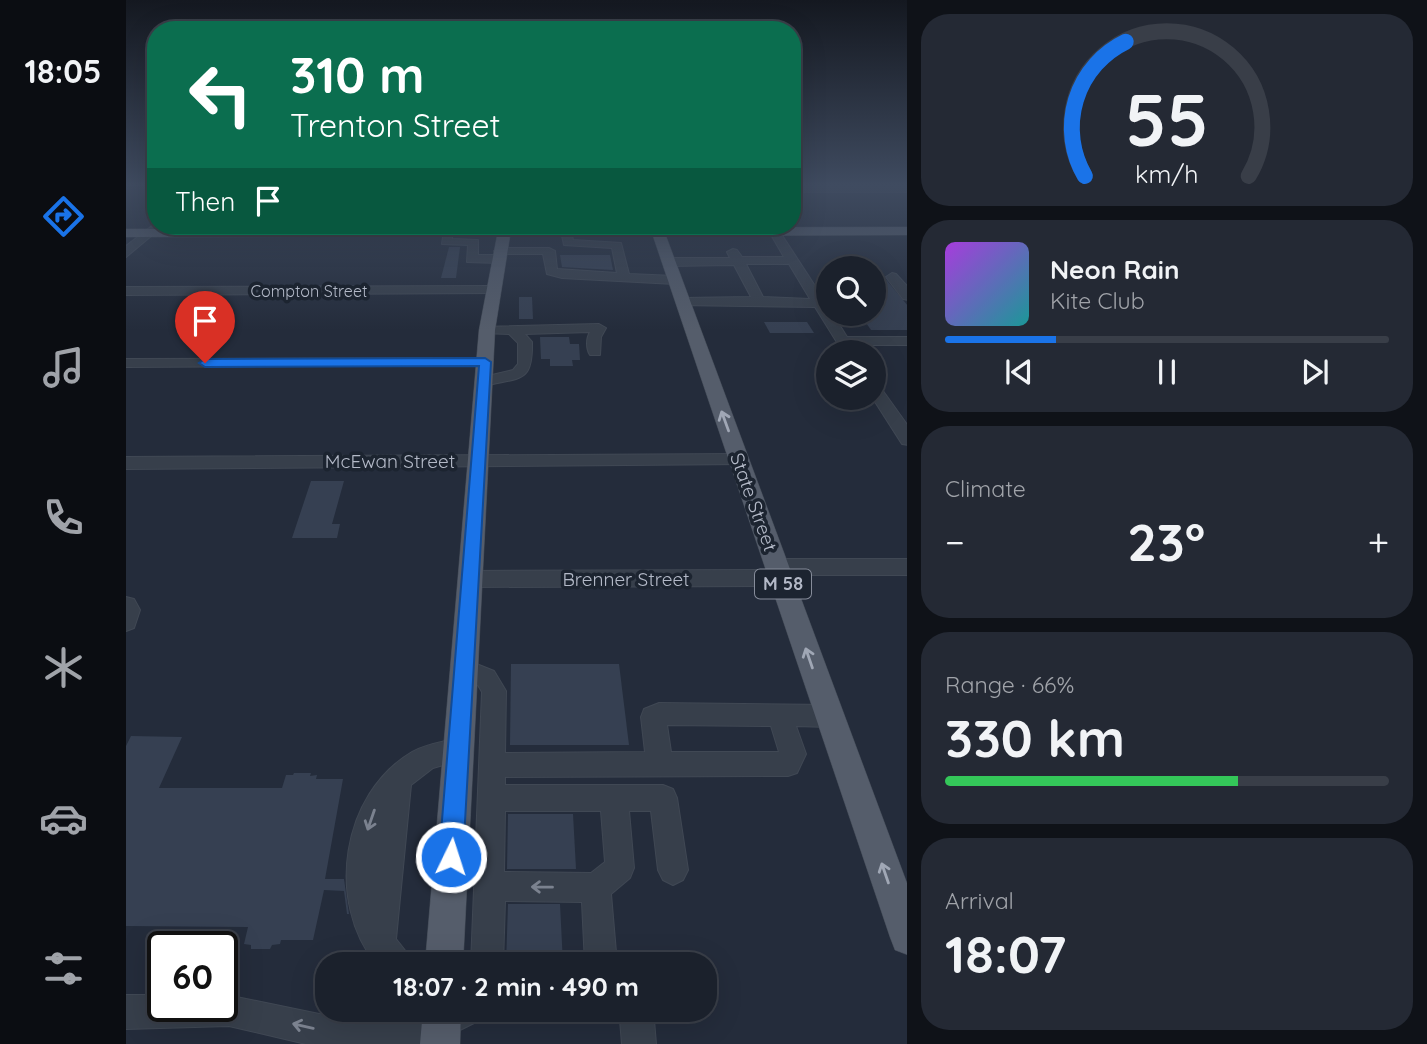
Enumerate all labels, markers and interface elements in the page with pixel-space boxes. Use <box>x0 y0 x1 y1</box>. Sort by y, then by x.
text: 310 m <box>290 44 424 105</box>
icon: left <box>175 49 266 140</box>
text: 18:05 <box>25 51 101 91</box>
text: 55 <box>1125 73 1209 164</box>
text: Trenton Street <box>290 105 500 145</box>
text: km/h <box>1135 158 1199 189</box>
icon: arrive <box>249 182 287 220</box>
text: Then <box>175 185 235 218</box>
icon: directions <box>39 192 88 241</box>
text: Neon Rain <box>1050 253 1179 286</box>
map controls <box>816 256 886 410</box>
button: search <box>816 256 886 326</box>
street label: Compton Street <box>251 281 367 301</box>
text: Kite Club <box>1050 286 1145 315</box>
pin <box>175 291 235 363</box>
icon: arrive <box>186 302 224 340</box>
button: layers <box>816 340 886 410</box>
icon: music <box>39 343 88 392</box>
icon: previous <box>1000 353 1038 391</box>
icon: pause <box>1148 353 1186 391</box>
icon: next <box>1296 353 1334 391</box>
one-way arrow <box>718 410 730 432</box>
street label: McEwan Street <box>325 449 455 473</box>
street label: State Street <box>725 450 783 554</box>
text: Climate <box>945 474 1026 503</box>
icon: phone <box>39 493 88 542</box>
text: 23° <box>1127 509 1205 574</box>
text: − <box>945 518 965 566</box>
text: + <box>1368 518 1389 566</box>
street label: Brenner Street <box>562 567 690 591</box>
road number: M 58 <box>755 570 811 598</box>
icon: climate <box>39 643 88 692</box>
one-way arrow <box>802 648 814 670</box>
text: Range · 66% <box>945 670 1074 699</box>
text: 330 km <box>945 705 1125 770</box>
icon: car <box>39 794 88 843</box>
one-way arrow <box>364 809 376 831</box>
position arrow <box>414 820 488 894</box>
one-way arrow <box>877 862 890 884</box>
one-way arrow <box>531 880 554 893</box>
text: Arrival <box>945 886 1014 915</box>
text: 18:07 <box>945 921 1066 986</box>
speed limit sign: 60 <box>147 931 238 1022</box>
icon: filters <box>39 944 88 993</box>
text: 18:07 · 2 min · 490 m <box>393 970 639 1003</box>
one-way arrow <box>292 1019 315 1033</box>

